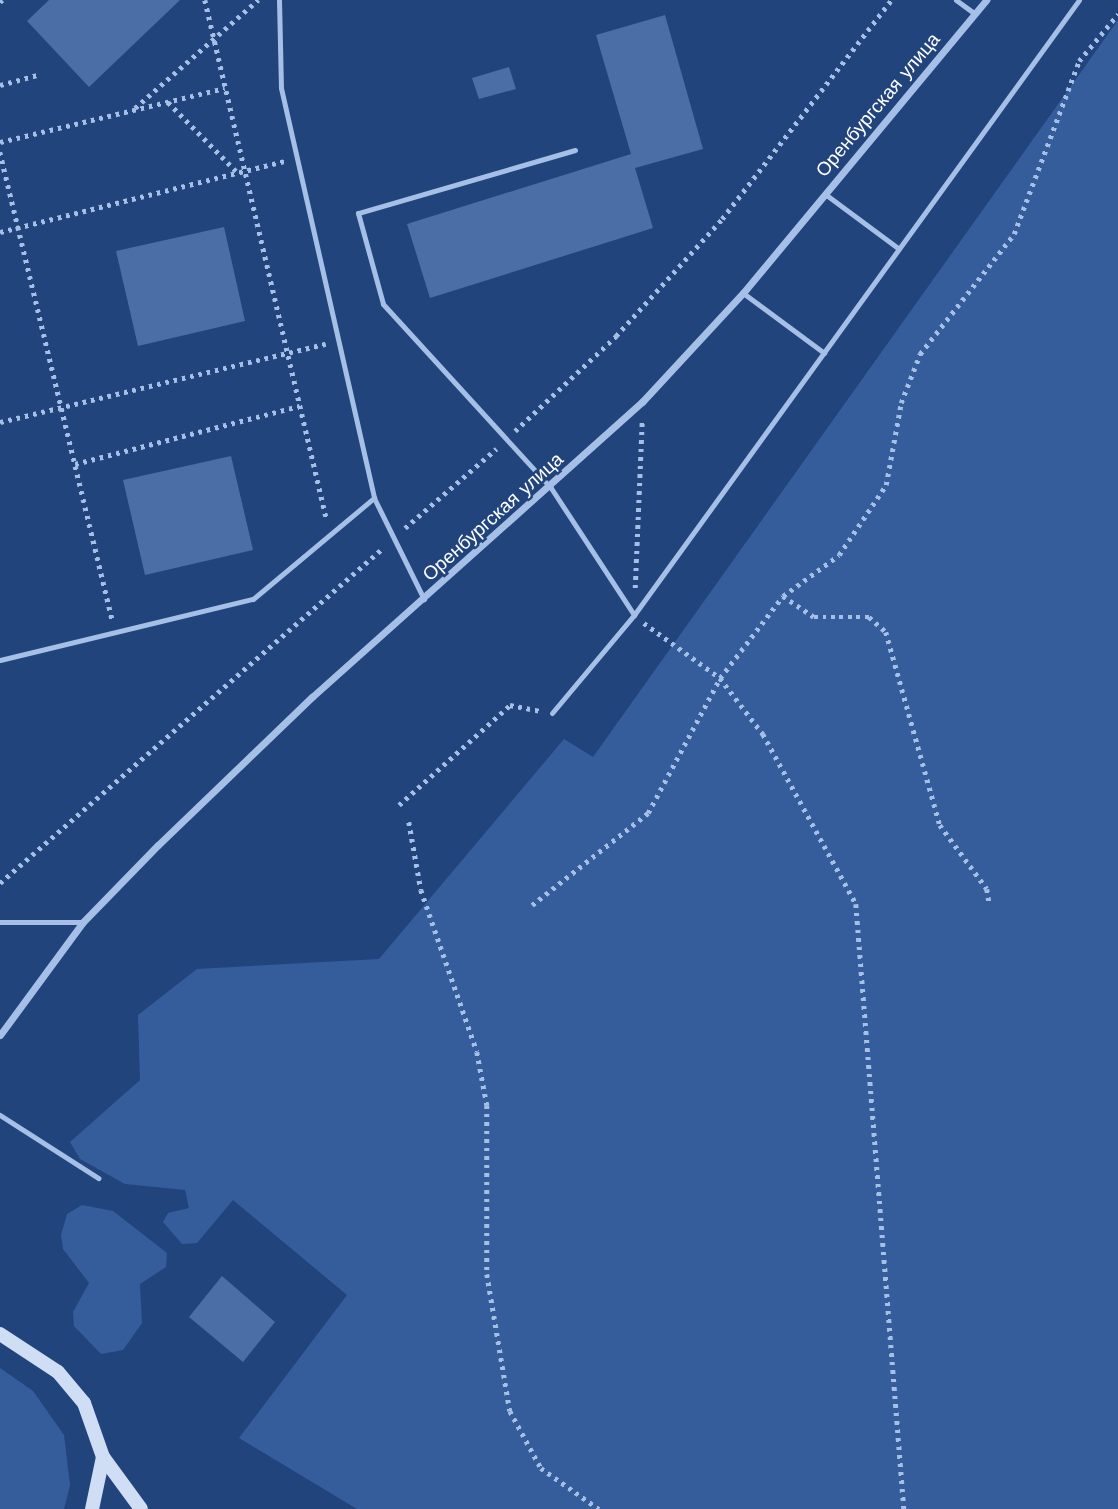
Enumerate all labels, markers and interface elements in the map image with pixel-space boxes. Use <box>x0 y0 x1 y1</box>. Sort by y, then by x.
street label: Оренбургская улица <box>811 28 945 182</box>
street label: Оренбургская улица <box>418 448 568 586</box>

